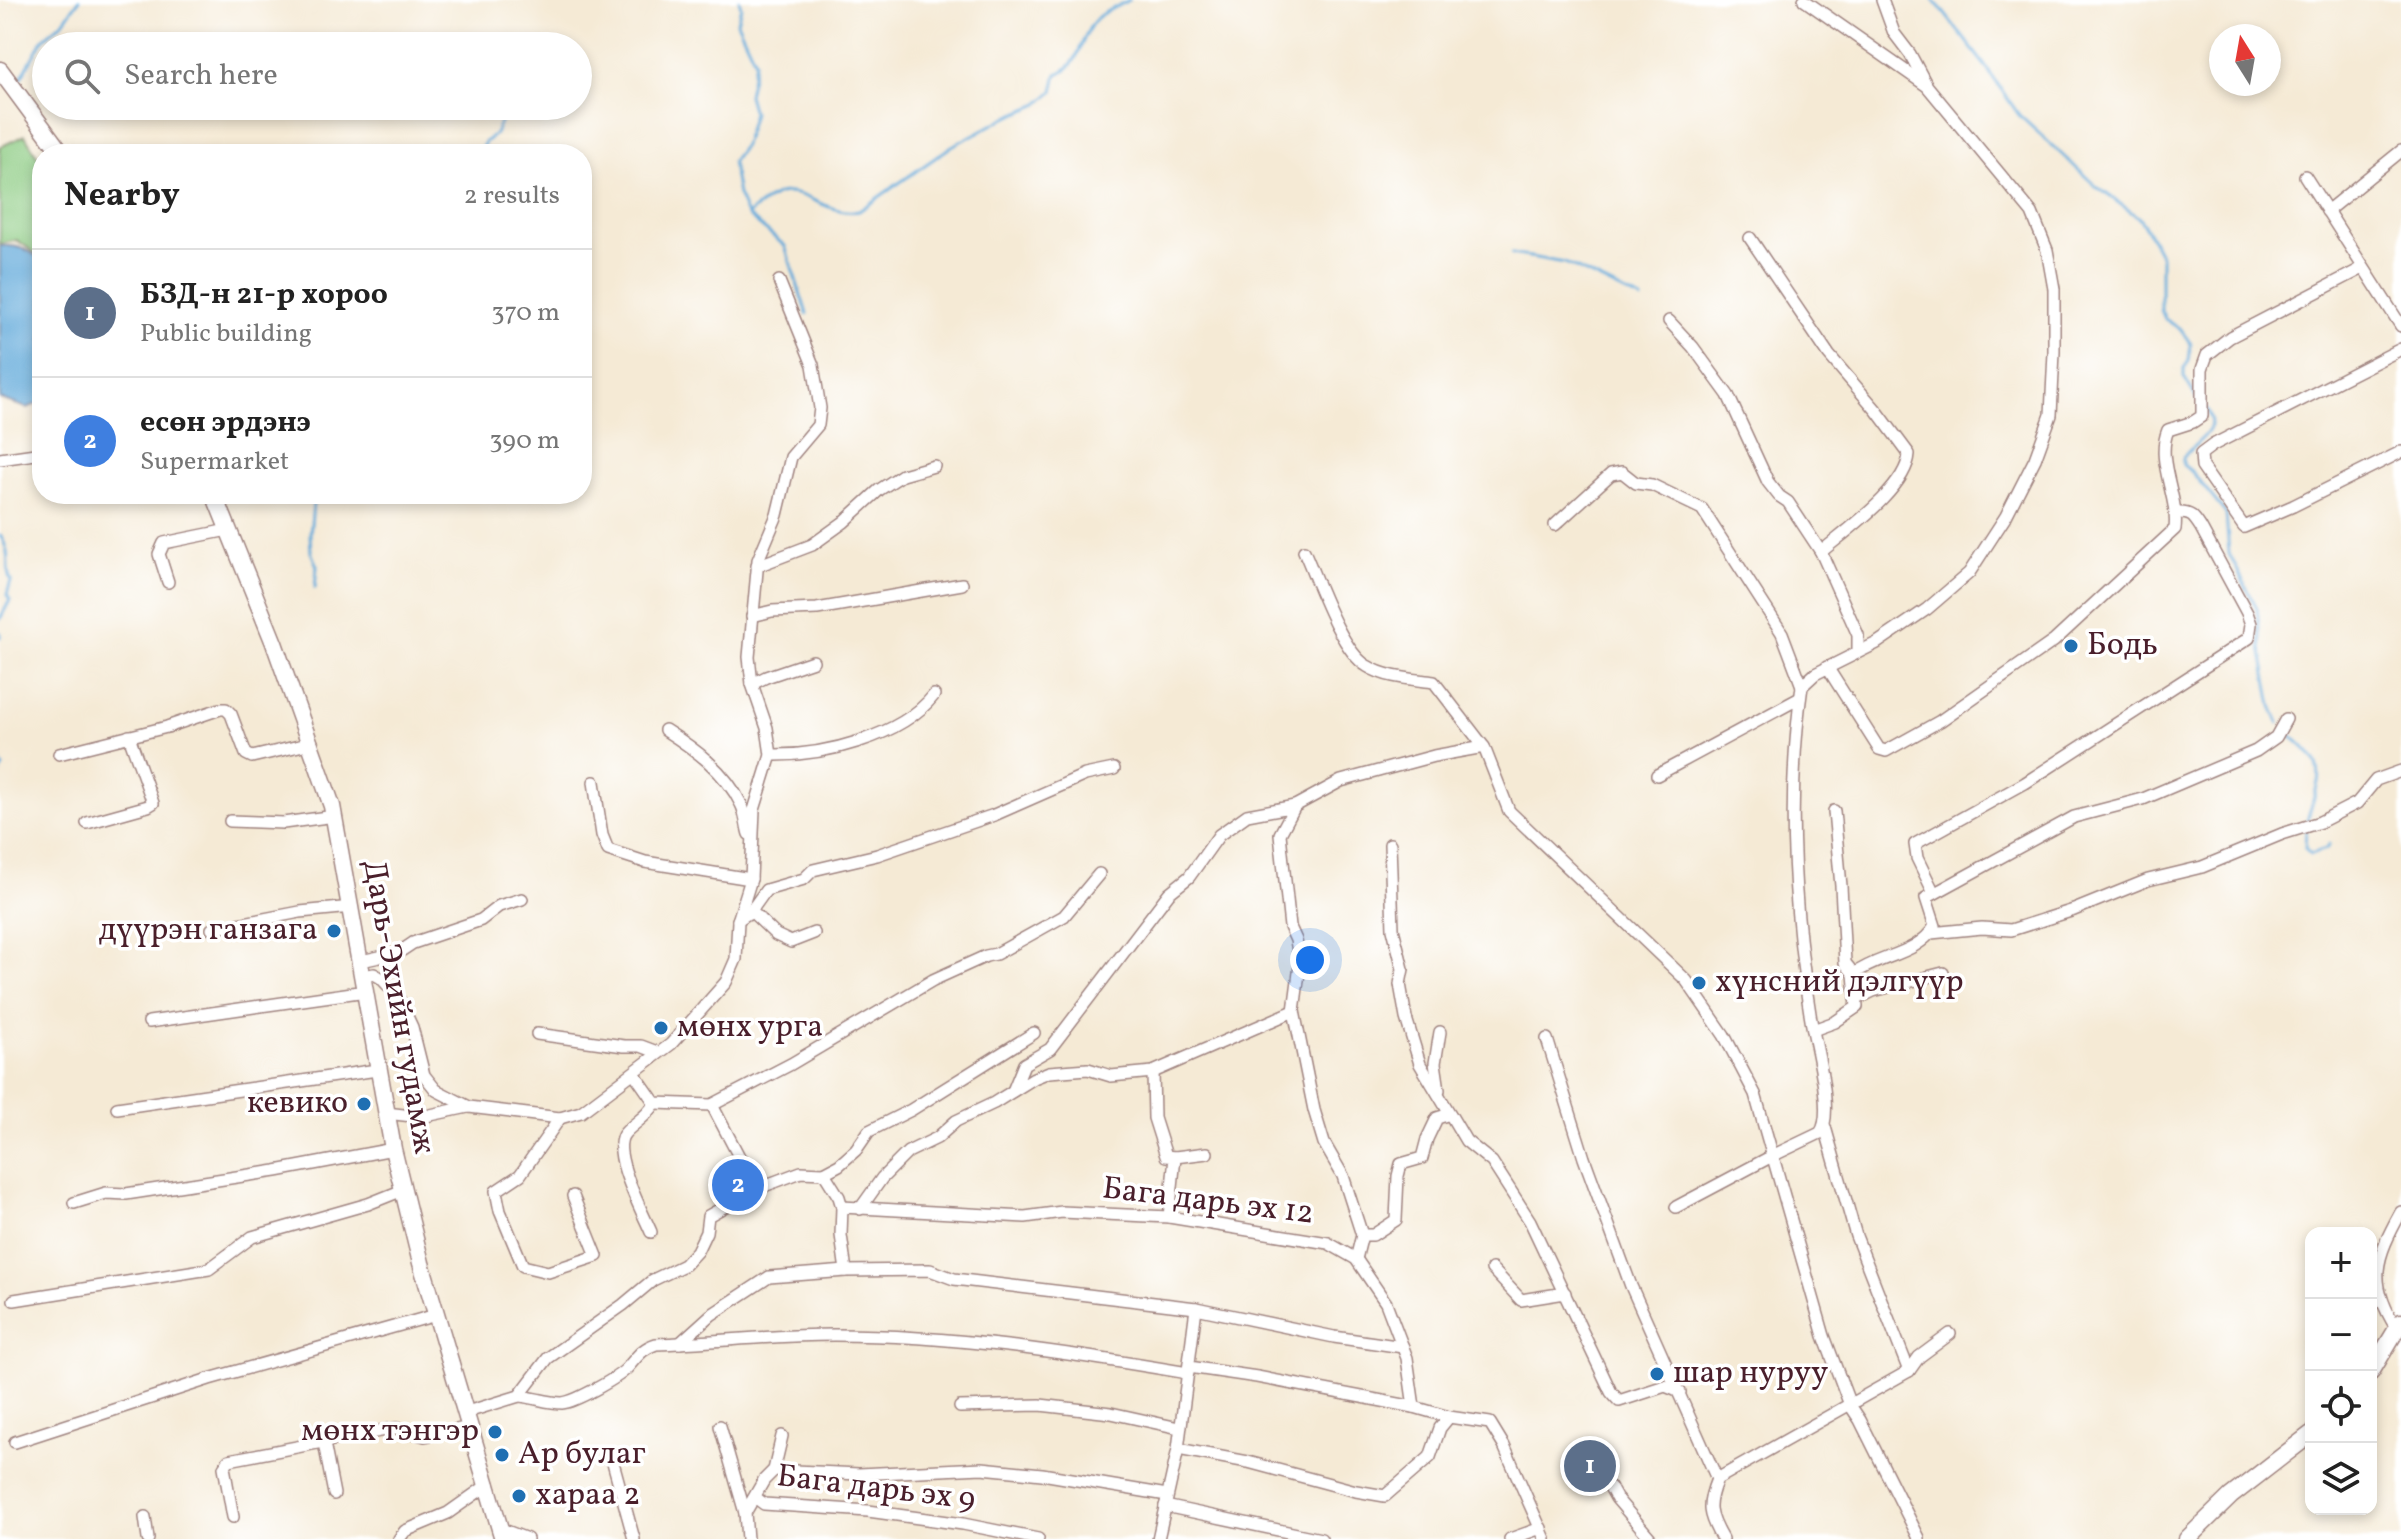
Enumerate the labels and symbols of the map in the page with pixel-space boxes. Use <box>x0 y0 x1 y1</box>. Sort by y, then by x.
north arrow <box>2209 24 2281 96</box>
place label: Бодь <box>2087 624 2158 668</box>
marker: Бодь <box>2062 637 2080 655</box>
street label: Дарь-Эхийн гудамж <box>350 856 446 1158</box>
place label: дүүрэн ганзага <box>98 909 318 953</box>
marker: дүүрэн ганзага <box>325 922 343 940</box>
your location <box>1290 940 1330 980</box>
place label: хүнсний дэлгүүр <box>1715 961 1964 1005</box>
marker: хүнсний дэлгүүр <box>1690 974 1708 992</box>
place label: мөнх урга <box>677 1006 823 1050</box>
marker: мөнх урга <box>652 1019 670 1037</box>
place label: кевико <box>247 1082 348 1126</box>
marker: кевико <box>355 1095 373 1113</box>
pin: 2 <box>712 1155 764 1215</box>
street label: Бага дарь эх 12 <box>1100 1167 1316 1237</box>
place label: шар нуруу <box>1673 1352 1828 1396</box>
marker: шар нуруу <box>1648 1365 1666 1383</box>
place label: мөнх тэнгэр <box>301 1410 479 1454</box>
marker: мөнх тэнгэр <box>486 1423 504 1441</box>
place label: Ар булаг <box>518 1433 646 1477</box>
pin: 1 <box>1564 1436 1616 1496</box>
marker: Ар булаг <box>493 1446 511 1464</box>
street label: Бага дарь эх 9 <box>774 1455 978 1523</box>
place label: хараа 2 <box>535 1474 640 1518</box>
marker: хараа 2 <box>510 1487 528 1505</box>

